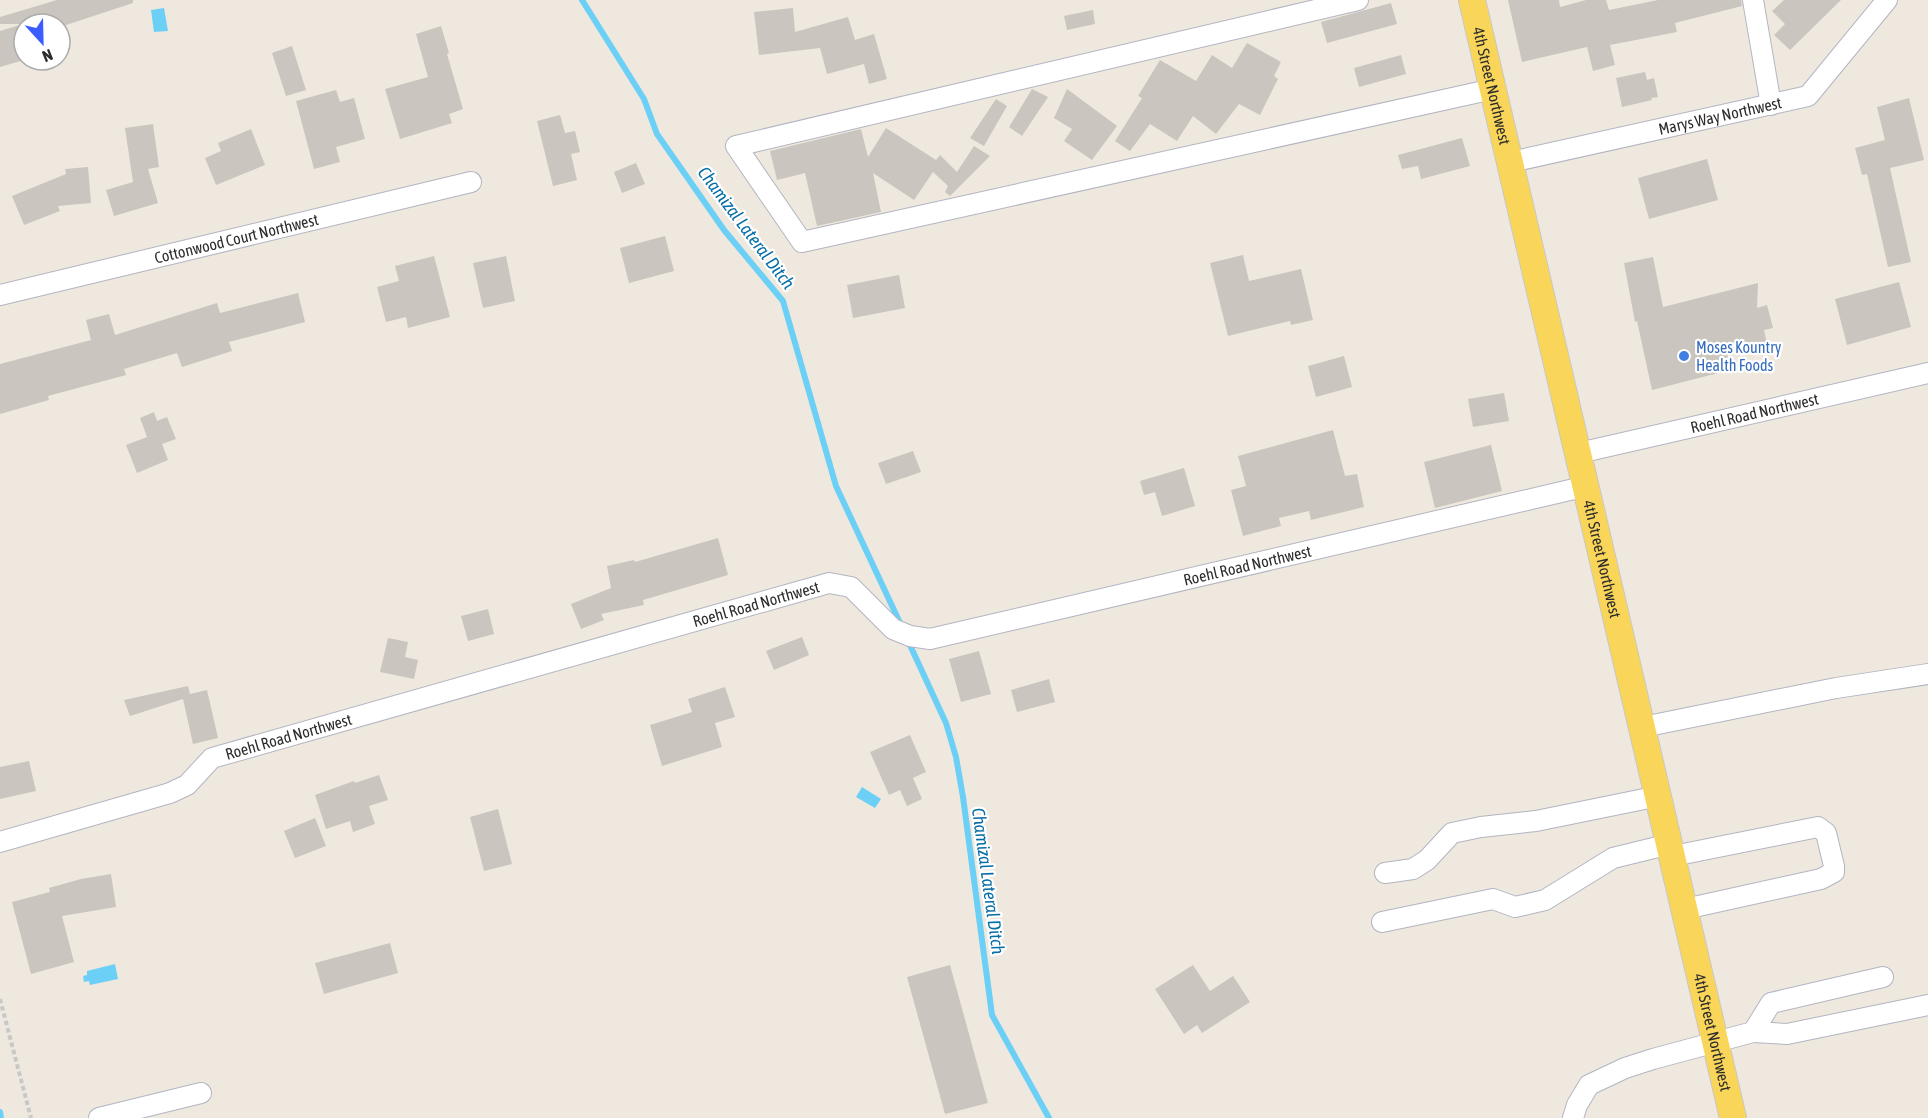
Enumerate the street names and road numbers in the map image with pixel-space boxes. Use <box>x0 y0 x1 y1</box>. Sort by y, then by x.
street label: 4th Street Northwest <box>1470 25 1515 147</box>
street label: Marys Way Northwest <box>1657 93 1784 138</box>
street label: Cottonwood Court Northwest <box>152 210 320 267</box>
street label: Roehl Road Northwest <box>1689 389 1821 436</box>
street label: 4th Street Northwest <box>1580 498 1625 620</box>
street label: Roehl Road Northwest <box>1182 541 1313 589</box>
street label: Roehl Road Northwest <box>691 577 822 630</box>
street label: Roehl Road Northwest <box>223 710 354 763</box>
street label: 4th Street Northwest <box>1691 972 1736 1093</box>

